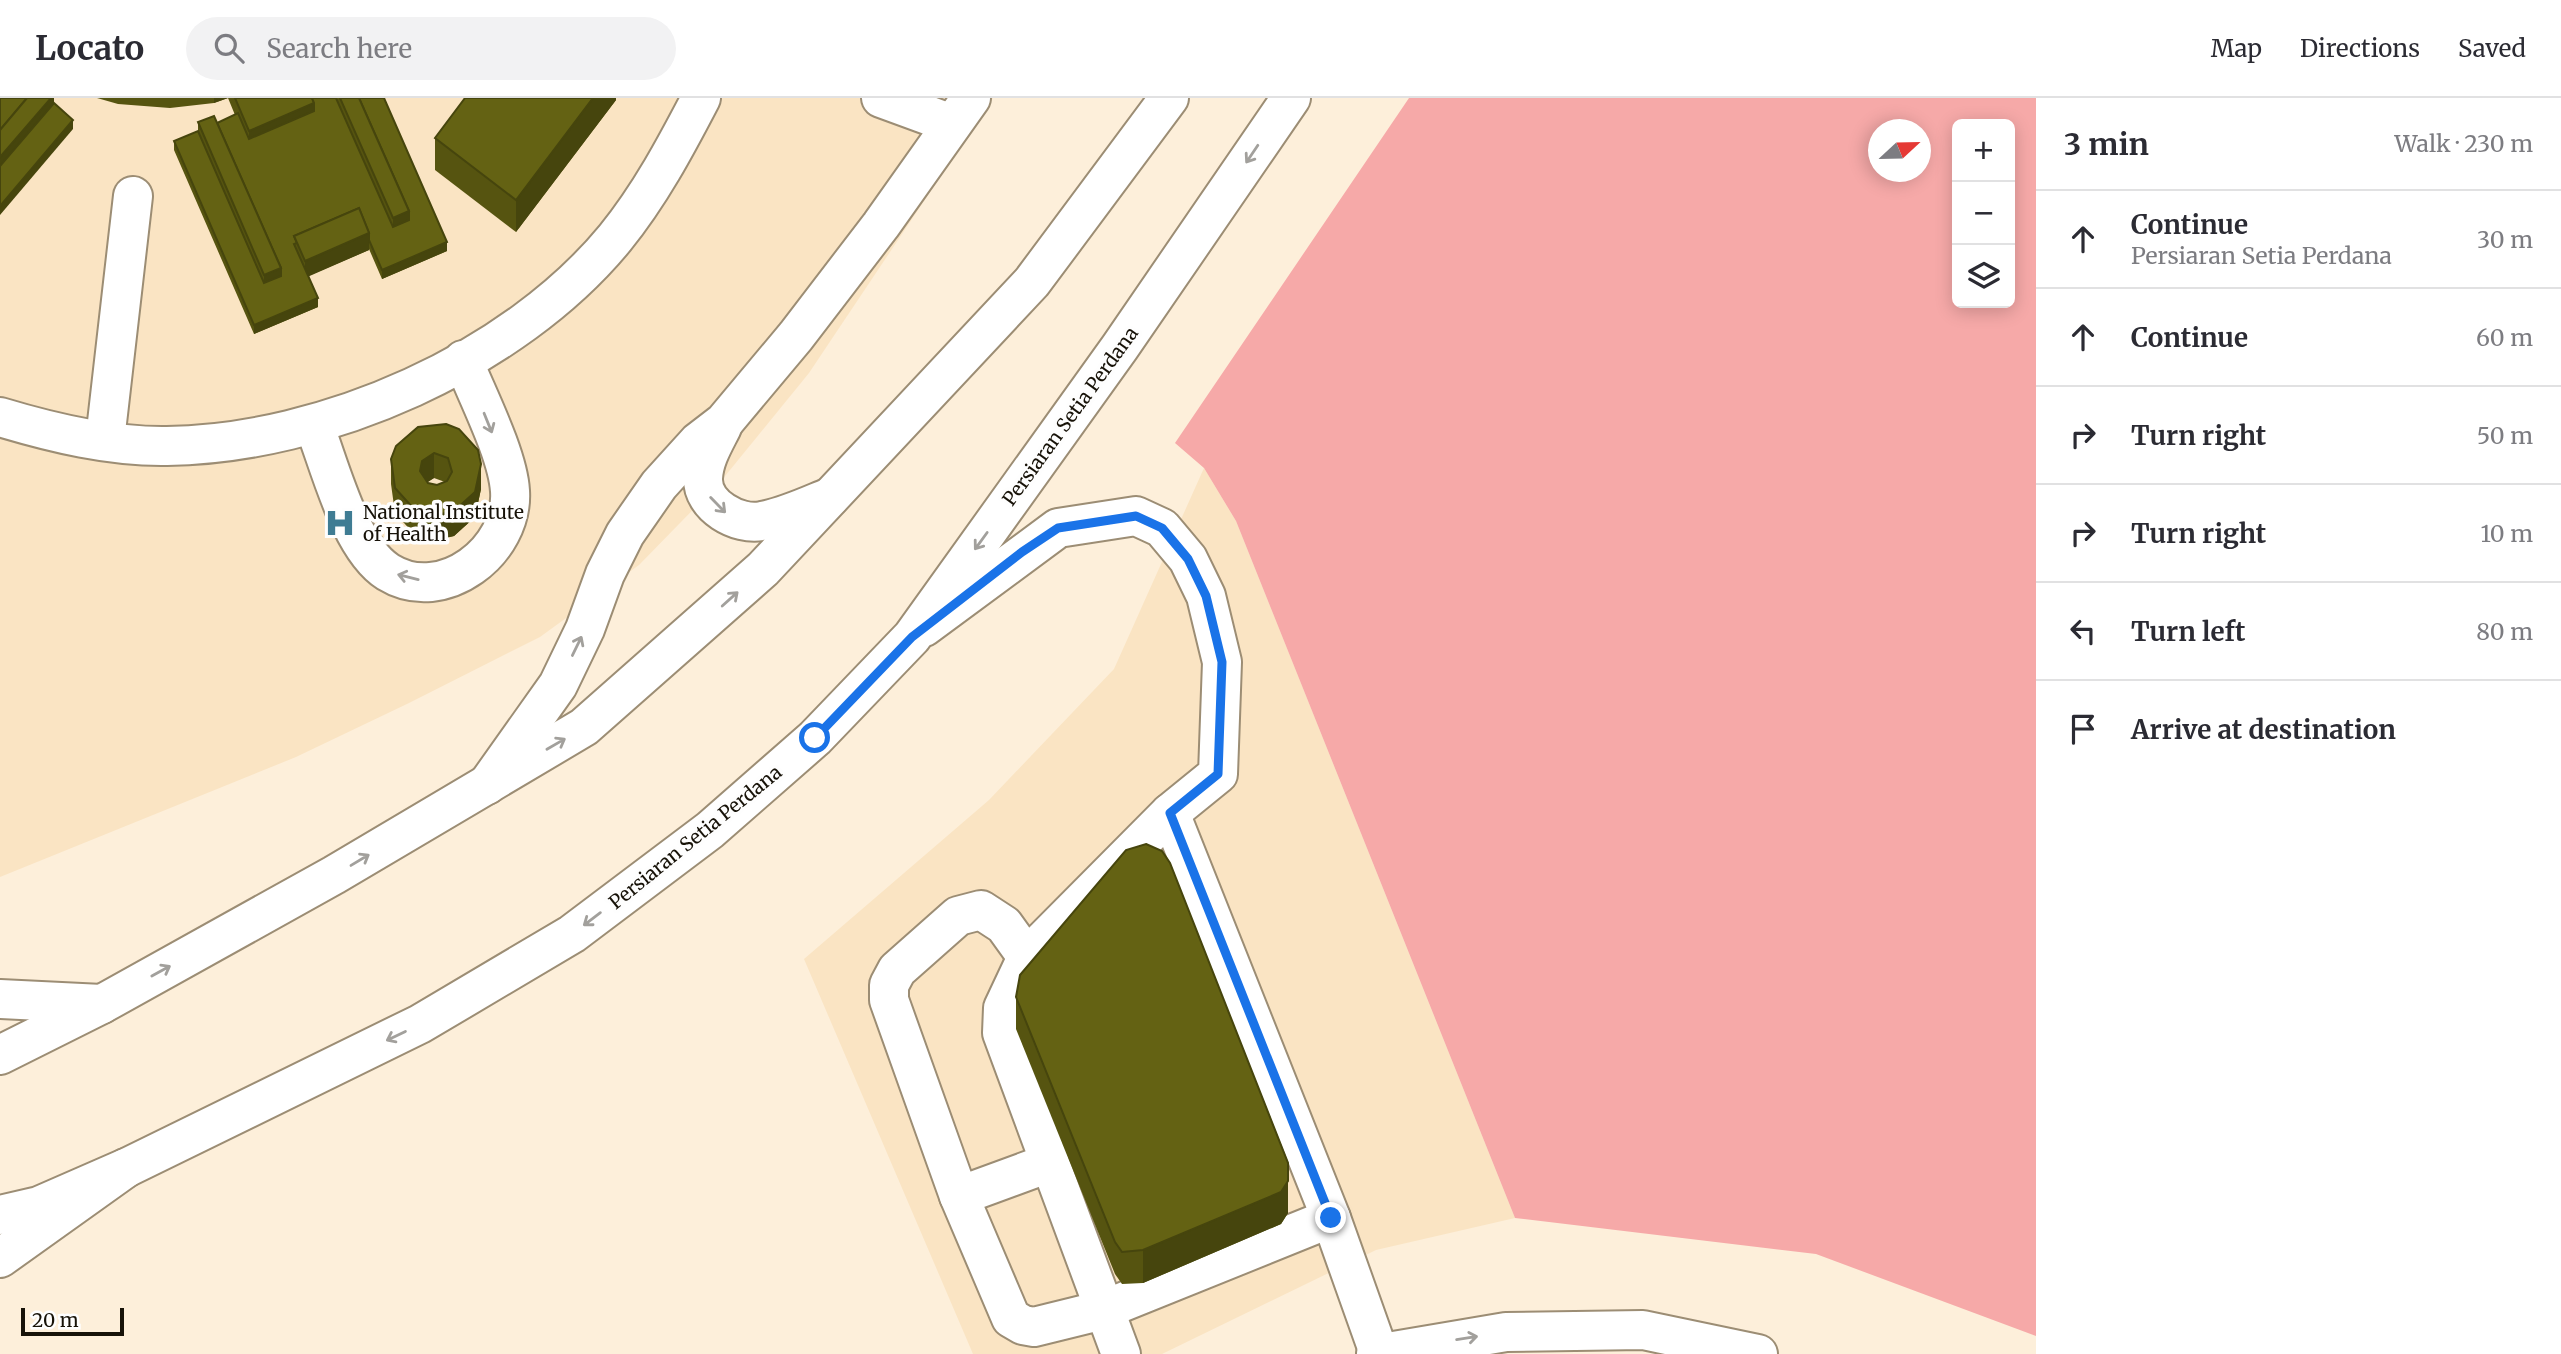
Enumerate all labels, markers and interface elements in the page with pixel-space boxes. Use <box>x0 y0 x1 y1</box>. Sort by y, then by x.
search box <box>186 17 676 80</box>
text: Locato <box>35 28 144 69</box>
icon: search <box>210 29 248 67</box>
text: Search here <box>266 32 412 65</box>
text: Map <box>2211 33 2262 64</box>
text: Directions <box>2300 33 2420 64</box>
text: Saved <box>2458 33 2526 64</box>
north arrow <box>1868 119 1931 182</box>
map controls <box>1952 119 2015 308</box>
button: + <box>1952 119 2015 182</box>
text: 3 min <box>2064 125 2149 163</box>
text: Walk · 230 m <box>2394 129 2533 158</box>
one-way arrow <box>1245 144 1259 163</box>
button: − <box>1952 182 2015 245</box>
text: Continue <box>2131 208 2248 241</box>
icon: ahead <box>2064 220 2102 258</box>
text: 30 m <box>2477 225 2533 254</box>
text: Persiaran Setia Perdana <box>2131 241 2392 270</box>
button: layers <box>1952 245 2015 308</box>
icon: ahead <box>2064 318 2102 356</box>
text: Continue <box>2131 321 2248 354</box>
street label: Persiaran Setia Perdana <box>997 322 1143 510</box>
text: 60 m <box>2476 323 2533 352</box>
one-way arrow <box>483 412 496 434</box>
icon: right <box>2064 416 2102 454</box>
text: Turn right <box>2131 419 2266 452</box>
text: 50 m <box>2477 421 2533 450</box>
one-way arrow <box>710 496 726 514</box>
place label: National Institute of Health <box>363 500 524 546</box>
hospital icon: National Institute of Health <box>323 506 357 540</box>
icon: right <box>2064 514 2102 552</box>
text: Turn right <box>2131 517 2266 550</box>
text: 10 m <box>2480 519 2533 548</box>
one-way arrow <box>974 531 988 550</box>
one-way arrow <box>397 570 420 583</box>
one-way arrow <box>721 590 738 607</box>
icon: left <box>2064 612 2102 650</box>
text: Turn left <box>2131 615 2245 648</box>
text: 80 m <box>2476 617 2533 646</box>
one-way arrow <box>571 635 584 657</box>
icon: arrive <box>2064 710 2102 748</box>
text: Arrive at destination <box>2131 713 2396 746</box>
route start <box>799 722 830 753</box>
one-way arrow <box>545 737 565 751</box>
street label: Persiaran Setia Perdana <box>604 760 786 914</box>
one-way arrow <box>349 853 369 867</box>
one-way arrow <box>583 912 601 927</box>
one-way arrow <box>151 964 171 978</box>
one-way arrow <box>386 1029 407 1043</box>
route end <box>1315 1202 1346 1233</box>
scale bar <box>21 1305 124 1337</box>
text: 20 m <box>32 1308 79 1332</box>
one-way arrow <box>1455 1331 1478 1344</box>

